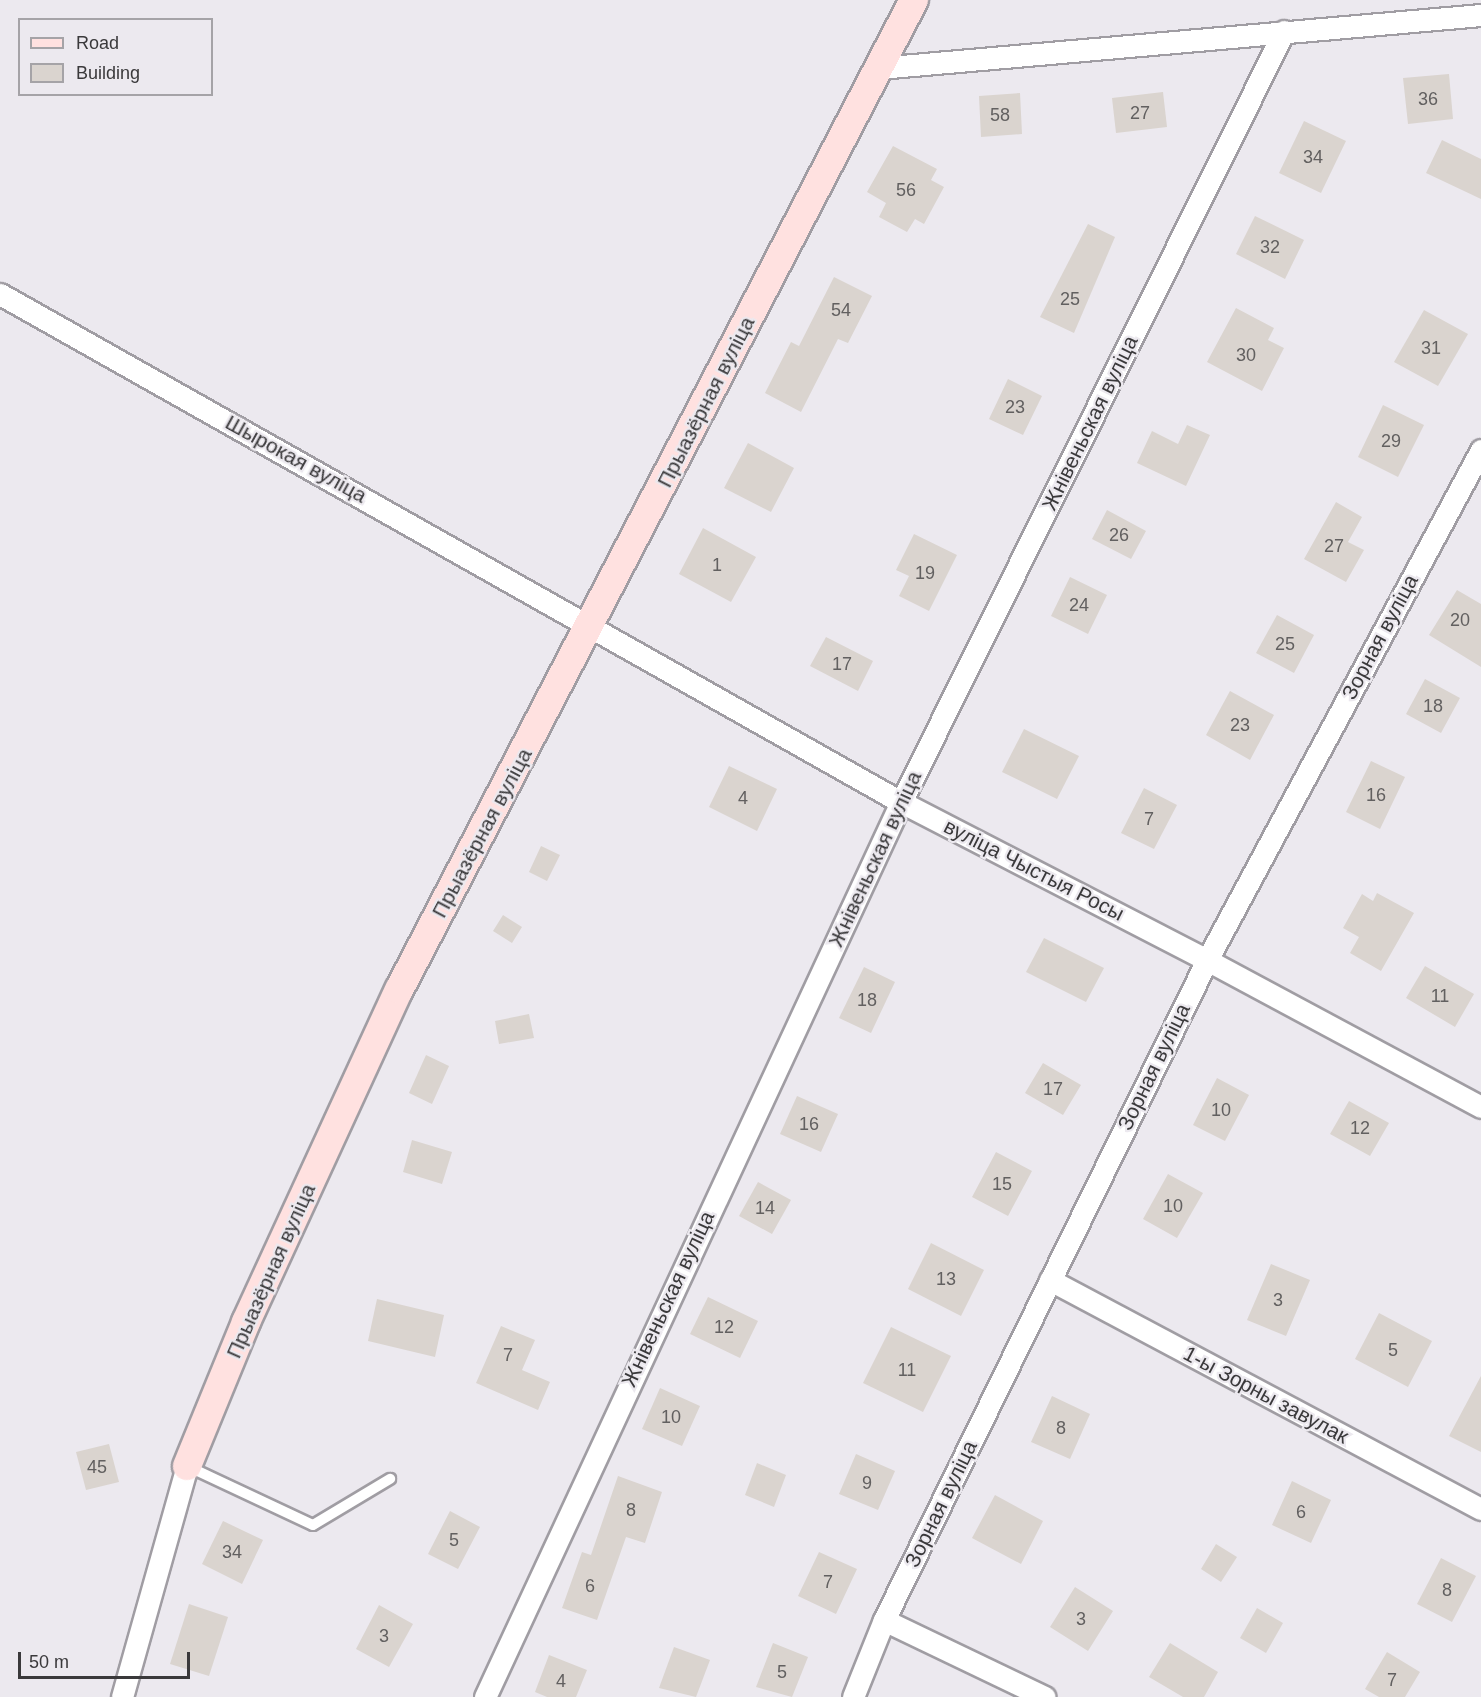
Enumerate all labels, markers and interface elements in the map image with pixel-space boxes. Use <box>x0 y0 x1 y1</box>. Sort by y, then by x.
legend <box>18 18 213 96</box>
text: Road <box>76 33 119 53</box>
text: Building <box>76 63 140 83</box>
house number: 36 <box>1418 88 1438 110</box>
house number: 27 <box>1130 102 1150 124</box>
house number: 58 <box>990 104 1010 126</box>
house number: 34 <box>1303 146 1323 168</box>
house number: 56 <box>896 179 916 201</box>
house number: 32 <box>1260 236 1280 258</box>
house number: 25 <box>1060 288 1080 310</box>
house number: 54 <box>831 299 851 321</box>
street label: Прыазёрная вуліца <box>652 312 760 492</box>
street label: Жнівеньская вуліца <box>1037 332 1143 514</box>
house number: 31 <box>1421 337 1441 359</box>
house number: 30 <box>1236 344 1256 366</box>
house number: 23 <box>1005 396 1025 418</box>
street label: Шырокая вуліца <box>221 410 371 508</box>
house number: 29 <box>1381 430 1401 452</box>
house number: 26 <box>1109 524 1129 546</box>
house number: 27 <box>1324 535 1344 557</box>
house number: 1 <box>712 554 722 576</box>
house number: 19 <box>915 562 935 584</box>
street label: Зорная вуліца <box>1337 570 1423 704</box>
house number: 24 <box>1069 594 1089 616</box>
house number: 20 <box>1450 609 1470 631</box>
house number: 25 <box>1275 633 1295 655</box>
house number: 17 <box>832 653 852 675</box>
house number: 18 <box>1423 695 1443 717</box>
house number: 23 <box>1230 714 1250 736</box>
street label: Прыазёрная вуліца <box>427 744 537 922</box>
street label: Жнівеньская вуліца <box>823 767 927 951</box>
house number: 16 <box>1366 784 1386 806</box>
house number: 4 <box>738 787 748 809</box>
house number: 7 <box>1144 808 1154 830</box>
street label: вуліца Чыстыя Росы <box>940 814 1128 926</box>
house number: 11 <box>1431 985 1449 1007</box>
house number: 18 <box>857 989 877 1011</box>
street label: Зорная вуліца <box>1112 1000 1196 1134</box>
house number: 17 <box>1043 1078 1063 1100</box>
house number: 10 <box>1211 1099 1231 1121</box>
house number: 16 <box>799 1113 819 1135</box>
house number: 12 <box>1350 1117 1370 1139</box>
house number: 15 <box>992 1173 1012 1195</box>
street label: Прыазёрная вуліца <box>221 1180 321 1362</box>
house number: 10 <box>1163 1195 1183 1217</box>
house number: 14 <box>755 1197 775 1219</box>
street label: Жнівеньская вуліца <box>616 1207 720 1391</box>
house number: 13 <box>936 1268 956 1290</box>
house number: 3 <box>1273 1289 1283 1311</box>
house number: 12 <box>714 1316 734 1338</box>
house number: 5 <box>1388 1339 1398 1361</box>
street label: 1-ы Зорны завулак <box>1179 1341 1353 1449</box>
house number: 7 <box>503 1344 513 1366</box>
house number: 11 <box>898 1359 916 1381</box>
house number: 10 <box>661 1406 681 1428</box>
house number: 8 <box>1056 1417 1066 1439</box>
street label: Зорная вуліца <box>899 1437 983 1571</box>
house number: 45 <box>87 1456 107 1478</box>
house number: 9 <box>862 1472 872 1494</box>
house number: 8 <box>626 1499 636 1521</box>
house number: 6 <box>1296 1501 1306 1523</box>
house number: 5 <box>449 1529 459 1551</box>
house number: 34 <box>222 1541 242 1563</box>
house number: 7 <box>823 1571 833 1593</box>
house number: 6 <box>585 1575 595 1597</box>
house number: 8 <box>1442 1579 1452 1601</box>
house number: 3 <box>1076 1608 1086 1630</box>
house number: 3 <box>379 1625 389 1647</box>
scale bar <box>21 1640 194 1678</box>
text: 50 m <box>29 1652 69 1672</box>
house number: 5 <box>777 1661 787 1683</box>
house number: 7 <box>1387 1669 1397 1691</box>
house number: 4 <box>556 1670 566 1692</box>

